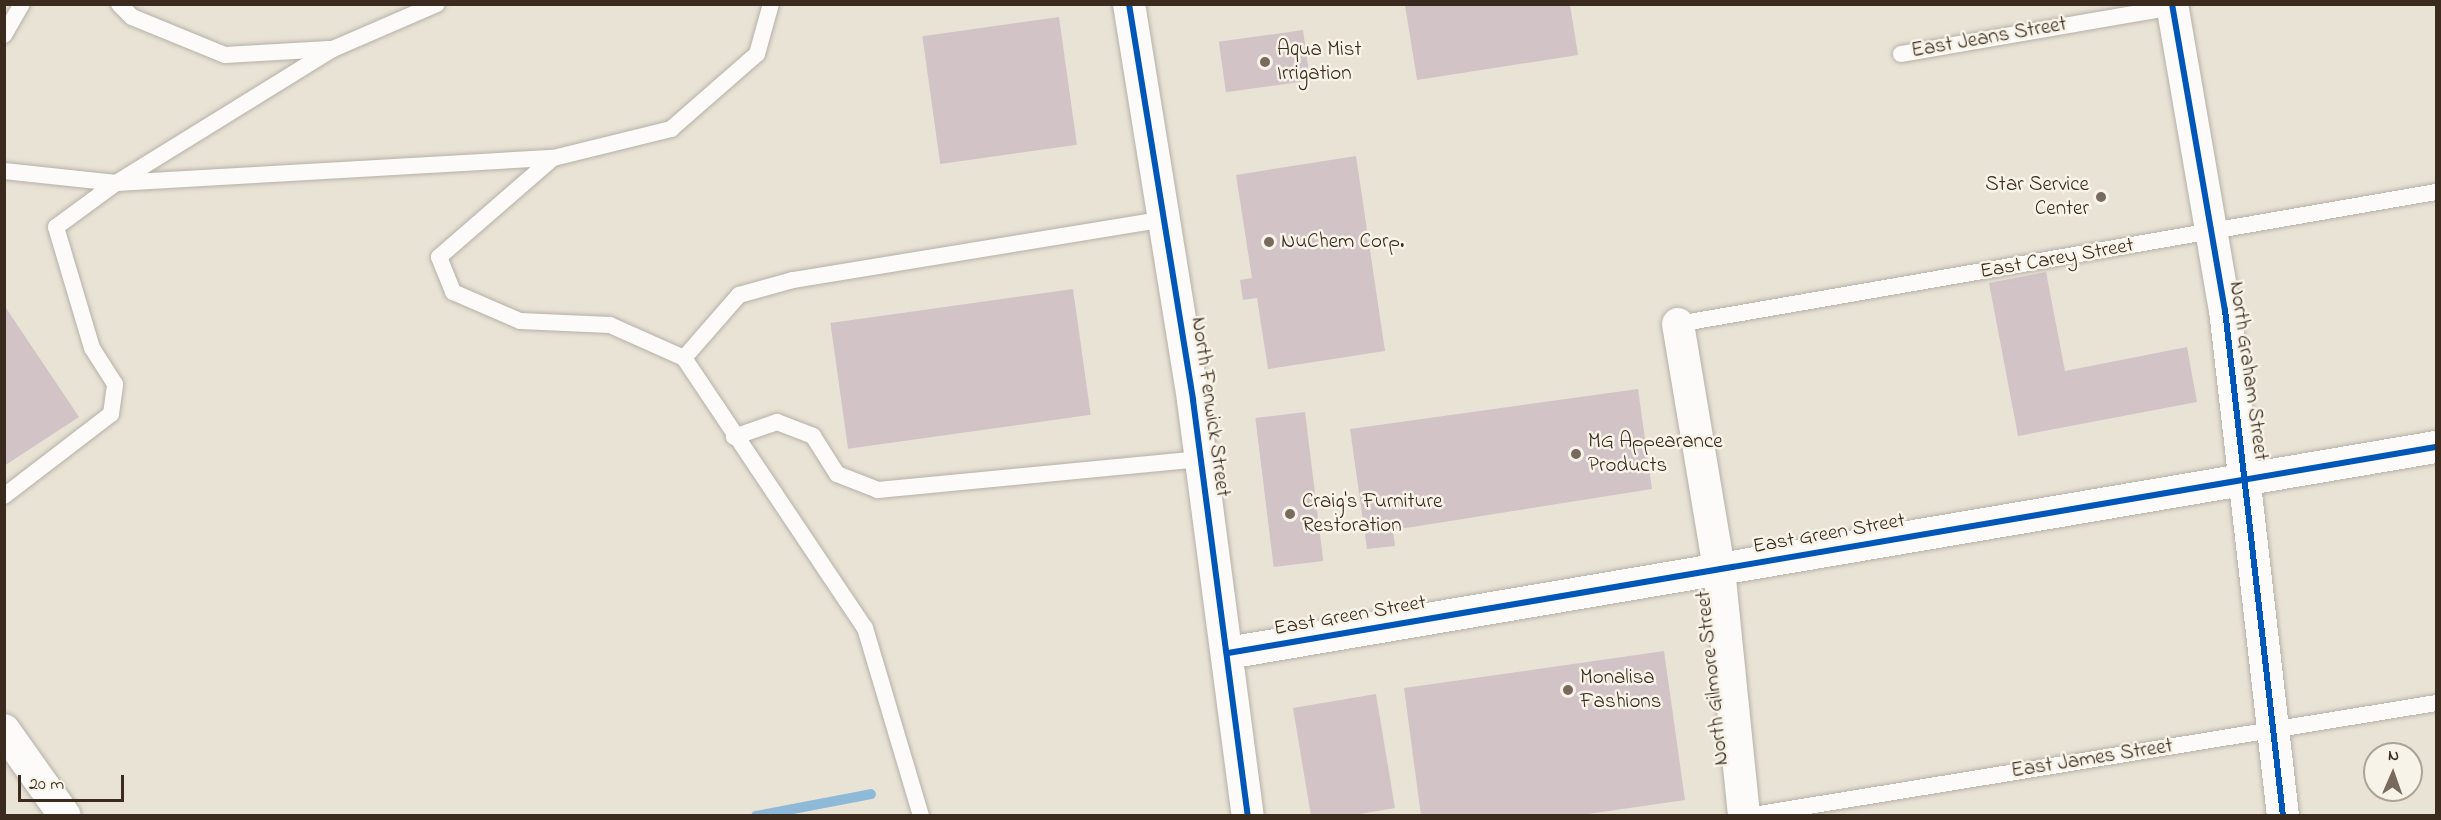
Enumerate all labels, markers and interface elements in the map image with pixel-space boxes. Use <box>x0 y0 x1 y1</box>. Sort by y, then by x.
street label: East Jeans Street <box>1909 12 2069 64</box>
place label: Aqua Mist Irrigation <box>1277 37 1361 87</box>
marker: Aqua Mist Irrigation <box>1258 55 1272 69</box>
place label: Star Service Center <box>1985 172 2089 222</box>
marker: Star Service Center <box>2094 190 2108 204</box>
place label: NuChem Corp. <box>1281 229 1404 255</box>
street label: East Carey Street <box>1978 233 2136 285</box>
marker: NuChem Corp. <box>1262 235 1276 249</box>
street label: North Graham Street <box>2223 280 2273 462</box>
street label: North Fenwick Street <box>1185 315 1235 499</box>
place label: MG Appearance Products <box>1588 429 1723 479</box>
marker: MG Appearance Products <box>1569 447 1583 461</box>
place label: Craig's Furniture Restoration <box>1302 489 1442 539</box>
marker: Craig's Furniture Restoration <box>1283 507 1297 521</box>
street label: East Green Street <box>1751 508 1907 560</box>
street label: North Gilmore Street <box>1691 589 1735 767</box>
street label: East Green Street <box>1272 590 1428 642</box>
place label: Monalisa Fashions <box>1580 665 1661 715</box>
marker: Monalisa Fashions <box>1561 683 1575 697</box>
street label: East James Street <box>2009 734 2175 784</box>
north arrow <box>2363 742 2423 802</box>
text: N <box>2388 744 2399 768</box>
scale bar <box>21 763 128 801</box>
text: 20 m <box>29 772 64 798</box>

